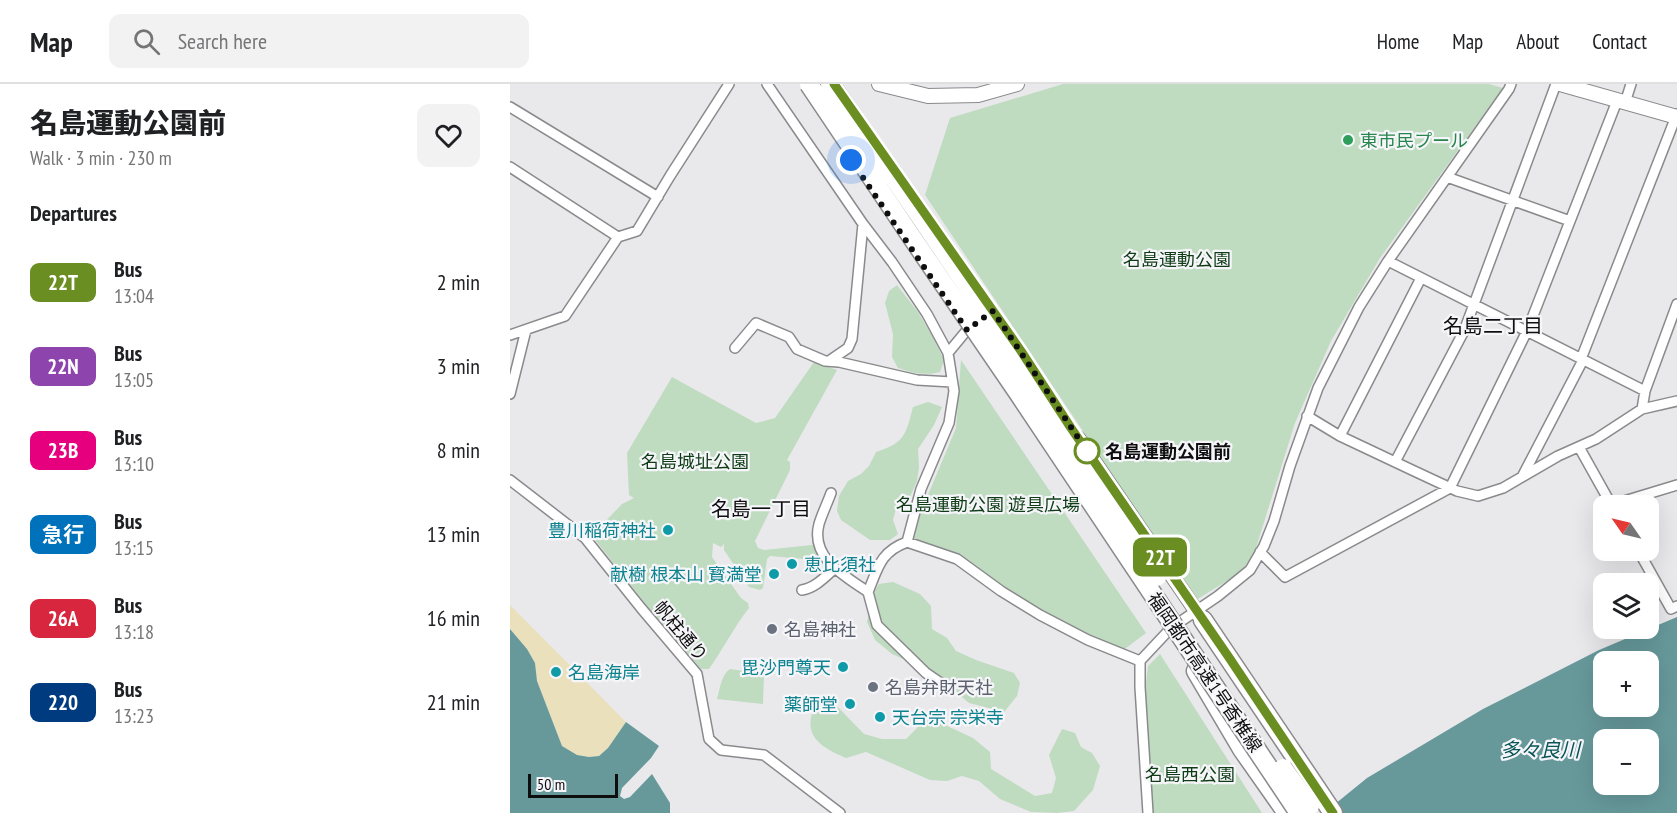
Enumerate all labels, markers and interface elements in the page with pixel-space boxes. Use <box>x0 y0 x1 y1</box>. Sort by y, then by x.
search box <box>109 14 529 68</box>
text: Map <box>30 23 73 60</box>
icon: search <box>130 25 163 58</box>
text: Search here <box>178 27 267 55</box>
text: Home <box>1377 28 1419 55</box>
text: Map <box>1452 28 1483 55</box>
text: About <box>1516 28 1559 55</box>
text: Contact <box>1592 28 1647 55</box>
text: 名島運動公園前 <box>30 104 226 141</box>
button: heart <box>417 104 480 167</box>
place label: 東市民プール <box>1360 129 1468 152</box>
marker: 東市民プール <box>1341 133 1355 147</box>
text: Walk · 3 min · 230 m <box>30 145 172 171</box>
your location <box>836 145 866 175</box>
text: Departures <box>30 199 117 227</box>
park label: 名島運動公園 <box>1123 248 1231 271</box>
text: Bus <box>114 255 142 283</box>
text: 2 min <box>437 268 480 296</box>
text: 22T <box>48 269 78 296</box>
text: 13:04 <box>114 283 154 309</box>
district label: 名島二丁目 <box>1443 313 1543 339</box>
text: Bus <box>114 339 142 367</box>
text: 3 min <box>437 352 480 380</box>
text: 22N <box>47 353 79 380</box>
text: 13:05 <box>114 367 154 393</box>
text: Bus <box>114 423 142 451</box>
text: 8 min <box>437 436 480 464</box>
text: 23B <box>48 437 78 464</box>
marker: 名島運動公園前 <box>1074 438 1100 464</box>
place label: 名島運動公園前 <box>1105 440 1231 463</box>
park label: 名島城址公園 <box>641 450 749 473</box>
text: 13:10 <box>114 451 154 477</box>
park label: 名島運動公園 遊具広場 <box>896 493 1080 516</box>
north arrow <box>1593 495 1659 561</box>
map controls <box>1593 495 1659 795</box>
district label: 名島一丁目 <box>711 496 811 522</box>
text: Bus <box>114 507 142 535</box>
place label: 豊川稲荷神社 <box>548 519 656 542</box>
text: 13 min <box>427 520 480 548</box>
text: 急行 <box>42 521 84 548</box>
marker: 豊川稲荷神社 <box>661 523 675 537</box>
text: 13:15 <box>114 535 154 561</box>
line badge: 22T <box>1126 538 1194 576</box>
text: 22T <box>1145 544 1175 571</box>
place label: 恵比須社 <box>804 553 876 576</box>
marker: 恵比須社 <box>785 557 799 571</box>
place label: 献樹 根本山 寳満堂 <box>610 563 762 586</box>
marker: 献樹 根本山 寳満堂 <box>767 567 781 581</box>
button: layers <box>1593 573 1659 639</box>
street label: 福岡都市高速1号香椎線 <box>1143 588 1267 756</box>
text: Bus <box>114 591 142 619</box>
street label: 帆柱通り <box>649 596 713 666</box>
text: 16 min <box>427 604 480 632</box>
text: 26A <box>48 605 78 632</box>
place label: 名島神社 <box>784 618 856 641</box>
text: 13:18 <box>114 619 154 645</box>
marker: 名島神社 <box>765 622 779 636</box>
button: + <box>1593 651 1659 717</box>
place label: 毘沙門尊天 <box>741 656 831 679</box>
marker: 毘沙門尊天 <box>836 660 850 674</box>
place label: 名島海岸 <box>568 661 640 684</box>
marker: 名島海岸 <box>549 665 563 679</box>
text: Bus <box>114 675 142 703</box>
place label: 名島弁財天社 <box>885 676 993 699</box>
marker: 名島弁財天社 <box>866 680 880 694</box>
text: 21 min <box>427 688 480 716</box>
text: 220 <box>48 689 78 716</box>
place label: 薬師堂 <box>784 693 838 716</box>
marker: 薬師堂 <box>843 697 857 711</box>
text: 13:23 <box>114 703 154 729</box>
place label: 天台宗 宗栄寺 <box>892 706 1004 729</box>
marker: 天台宗 宗栄寺 <box>873 710 887 724</box>
button: − <box>1593 729 1659 795</box>
water label: 多々良川 <box>1500 737 1582 763</box>
park label: 名島西公園 <box>1145 763 1235 786</box>
scale bar <box>528 771 618 798</box>
text: 50 m <box>537 774 565 794</box>

